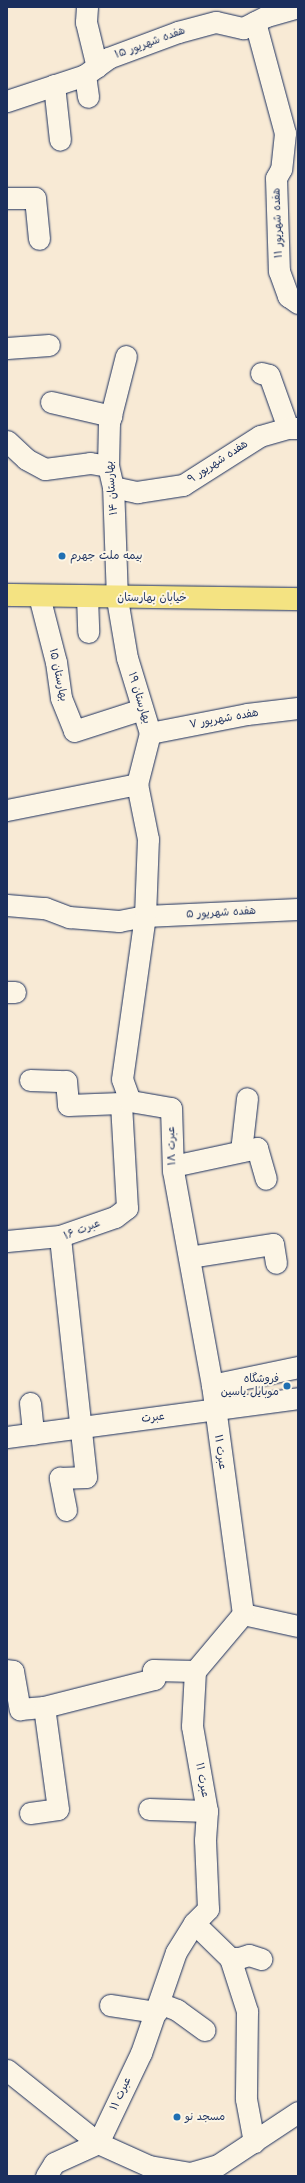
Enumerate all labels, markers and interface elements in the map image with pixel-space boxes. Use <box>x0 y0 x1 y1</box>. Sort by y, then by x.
street label: هفده شهریور ۱۵ <box>113 24 187 62</box>
street label: هفده شهریور ۱۱ <box>270 188 286 258</box>
street label: هفده شهریور ۹ <box>185 438 251 486</box>
street label: بهارستان ۱۴ <box>103 460 121 516</box>
place label: بیمه ملت جهرم <box>70 549 142 563</box>
marker: بیمه ملت جهرم <box>57 551 67 561</box>
street label: خیابان بهارستان <box>117 591 187 605</box>
street label: بهارستان ۱۵ <box>46 647 70 703</box>
street label: بهارستان ۱۹ <box>125 671 153 725</box>
street label: هفده شهریور ۷ <box>188 706 260 732</box>
street label: هفده شهریور ۵ <box>186 905 256 921</box>
street label: عبرت ۱۸ <box>165 1126 179 1166</box>
street label: عبرت ۱۶ <box>62 1217 102 1243</box>
place label: فروشگاه موبایل یاسین <box>221 1373 279 1399</box>
marker: فروشگاه موبایل یاسین <box>282 1381 292 1391</box>
street label: عبرت <box>141 1410 165 1426</box>
street label: عبرت ۱۱ <box>211 1434 229 1470</box>
street label: عبرت ۱۱ <box>192 1762 212 1798</box>
street label: عبرت ۱۱ <box>108 2075 134 2113</box>
place label: مسجد نو <box>185 2110 225 2124</box>
marker: مسجد نو <box>172 2112 182 2122</box>

